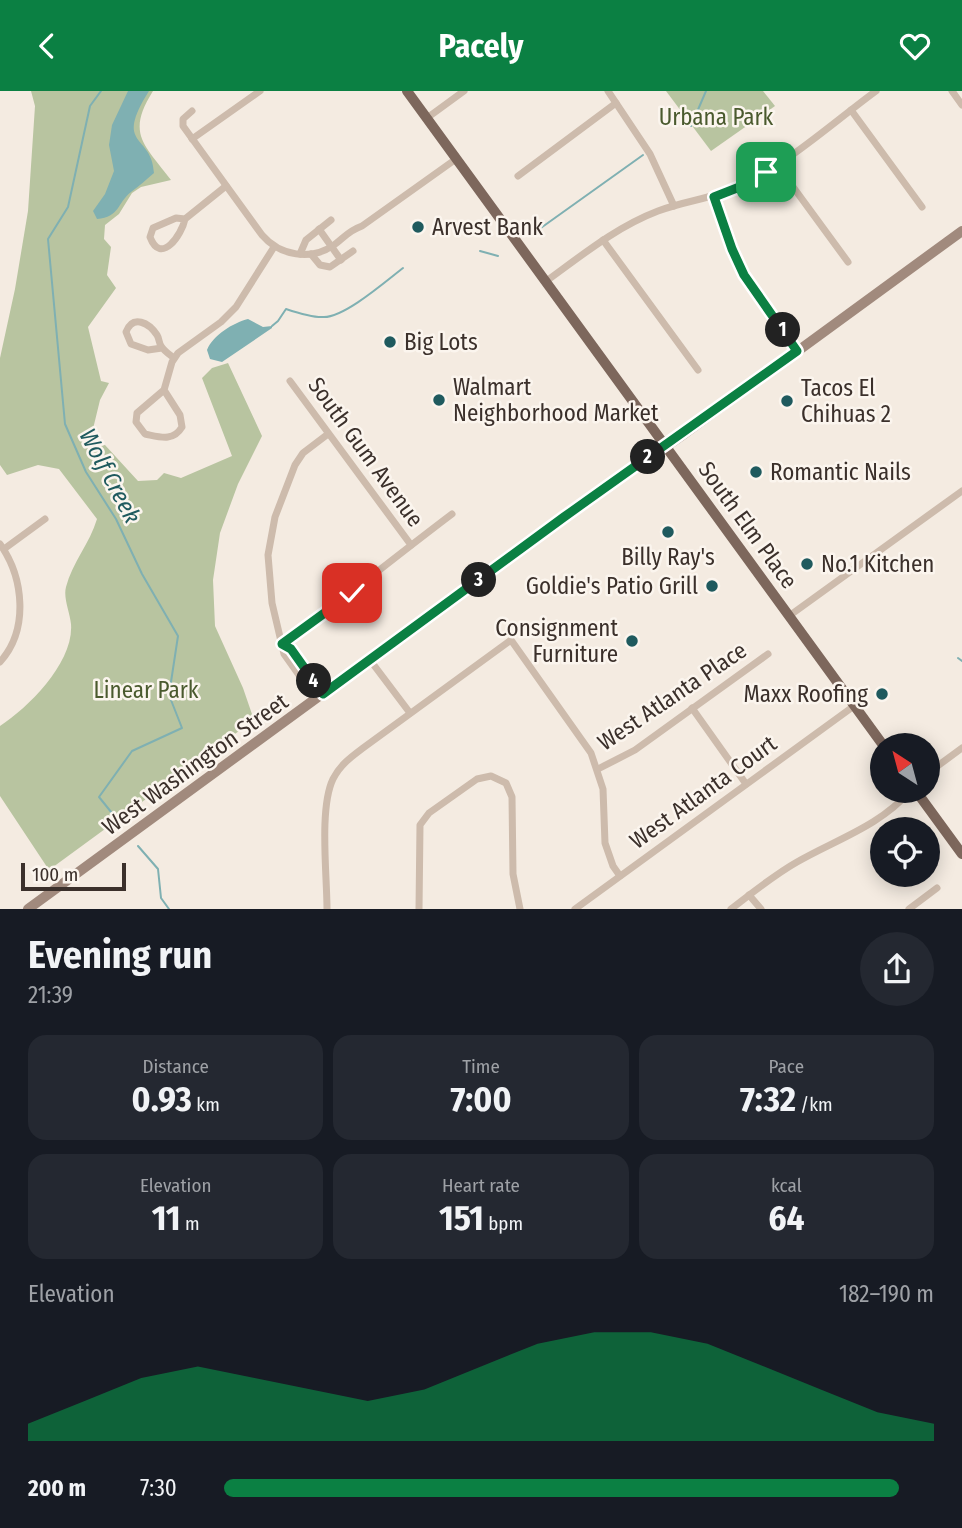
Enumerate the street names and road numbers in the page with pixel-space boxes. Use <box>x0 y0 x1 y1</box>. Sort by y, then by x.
street label: South Gum Avenue <box>302 372 430 532</box>
street label: South Elm Place <box>693 456 803 594</box>
street label: West Atlanta Place <box>592 636 752 756</box>
street label: West Washington Street <box>97 687 294 841</box>
street label: West Atlanta Court <box>624 729 782 855</box>

